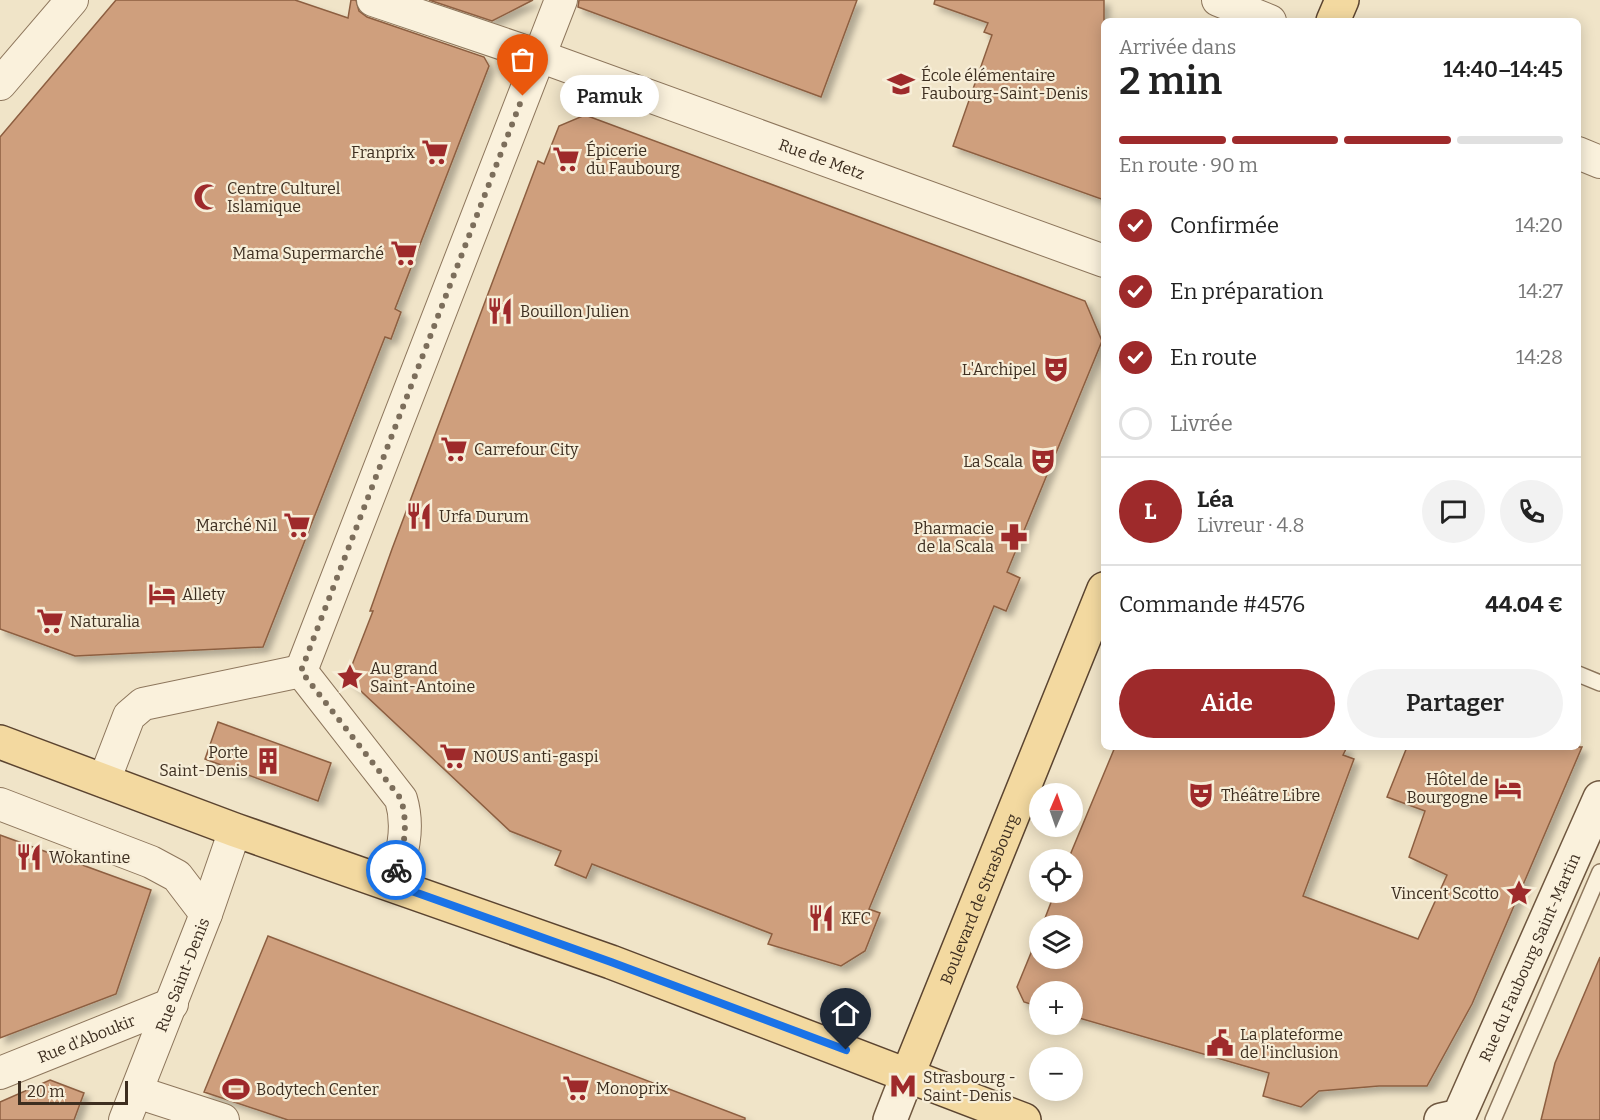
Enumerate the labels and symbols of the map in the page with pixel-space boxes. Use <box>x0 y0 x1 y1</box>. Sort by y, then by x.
pin <box>497 34 548 96</box>
place label: École élémentaire Faubourg-Saint-Denis <box>921 65 1088 103</box>
school or university icon: École élémentaire Faubourg-Saint-Denis <box>886 69 916 99</box>
callout: Pamuk <box>559 75 658 117</box>
street label: Rue de Metz <box>776 135 867 183</box>
supermarket icon: Franprix <box>420 137 450 167</box>
place label: Épicerie du Faubourg <box>586 140 680 178</box>
place label: Franprix <box>351 143 415 162</box>
supermarket icon: Épicerie du Faubourg <box>551 144 581 174</box>
place label: Centre Culturel Islamique <box>227 179 341 216</box>
mosque icon: Centre Culturel Islamique <box>192 182 222 212</box>
supermarket icon: Mama Supermarché <box>389 238 419 268</box>
place label: Mama Supermarché <box>232 244 384 263</box>
restaurant icon: Bouillon Julien <box>485 296 515 326</box>
place label: Bouillon Julien <box>520 302 629 321</box>
theatre icon: L'Archipel <box>1041 354 1071 384</box>
place label: L'Archipel <box>962 360 1036 379</box>
supermarket icon: Carrefour City <box>439 434 469 464</box>
place label: Carrefour City <box>474 440 579 459</box>
theatre icon: La Scala <box>1028 446 1058 476</box>
place label: La Scala <box>963 452 1023 471</box>
restaurant icon: Urfa Durum <box>404 501 434 531</box>
place label: Urfa Durum <box>439 507 529 526</box>
supermarket icon: Marché Nil <box>282 510 312 540</box>
place label: Marché Nil <box>196 516 277 535</box>
place label: Pharmacie de la Scala <box>914 519 994 556</box>
pharmacy icon: Pharmacie de la Scala <box>999 522 1029 552</box>
hotel icon: Allety <box>147 579 177 609</box>
place label: Allety <box>182 585 226 604</box>
supermarket icon: Naturalia <box>35 606 65 636</box>
place label: Naturalia <box>70 612 140 631</box>
place label: Au grand Saint-Antoine <box>370 659 475 696</box>
place icon: Au grand Saint-Antoine <box>335 662 365 692</box>
supermarket icon: NOUS anti-gaspi <box>438 741 468 771</box>
place label: Porte Saint-Denis <box>159 743 248 780</box>
building icon: Porte Saint-Denis <box>253 746 283 776</box>
place label: NOUS anti-gaspi <box>473 747 599 766</box>
place label: Hôtel de Bourgogne <box>1406 770 1488 807</box>
hotel icon: Hôtel de Bourgogne <box>1493 773 1523 803</box>
theatre icon: Théâtre Libre <box>1186 780 1216 810</box>
north arrow <box>1029 783 1083 837</box>
place label: Théâtre Libre <box>1221 786 1320 805</box>
street label: Boulevard de Strasbourg <box>936 811 1022 987</box>
courier <box>366 840 426 900</box>
restaurant icon: Wokantine <box>14 842 44 872</box>
place label: Wokantine <box>49 848 130 867</box>
street label: Rue du Faubourg Saint-Martin <box>1475 850 1584 1065</box>
place icon: Vincent Scotto <box>1504 878 1534 908</box>
place label: Vincent Scotto <box>1391 884 1499 903</box>
restaurant icon: KFC <box>806 903 836 933</box>
place label: KFC <box>841 909 871 928</box>
street label: Rue Saint-Denis <box>152 915 214 1035</box>
pin <box>820 988 871 1050</box>
street label: Rue d'Aboukir <box>35 1011 138 1067</box>
place label: La plateforme de l'inclusion <box>1240 1025 1343 1062</box>
public building icon: La plateforme de l'inclusion <box>1205 1028 1235 1058</box>
place label: Strasbourg - Saint-Denis <box>923 1068 1016 1105</box>
metro station icon: Strasbourg - Saint-Denis <box>888 1071 918 1101</box>
supermarket icon: Monoprix <box>561 1073 591 1103</box>
sports icon: Bodytech Center <box>221 1074 251 1104</box>
scale bar <box>18 1078 128 1106</box>
place label: Monoprix <box>596 1079 668 1098</box>
place label: Bodytech Center <box>256 1080 379 1099</box>

